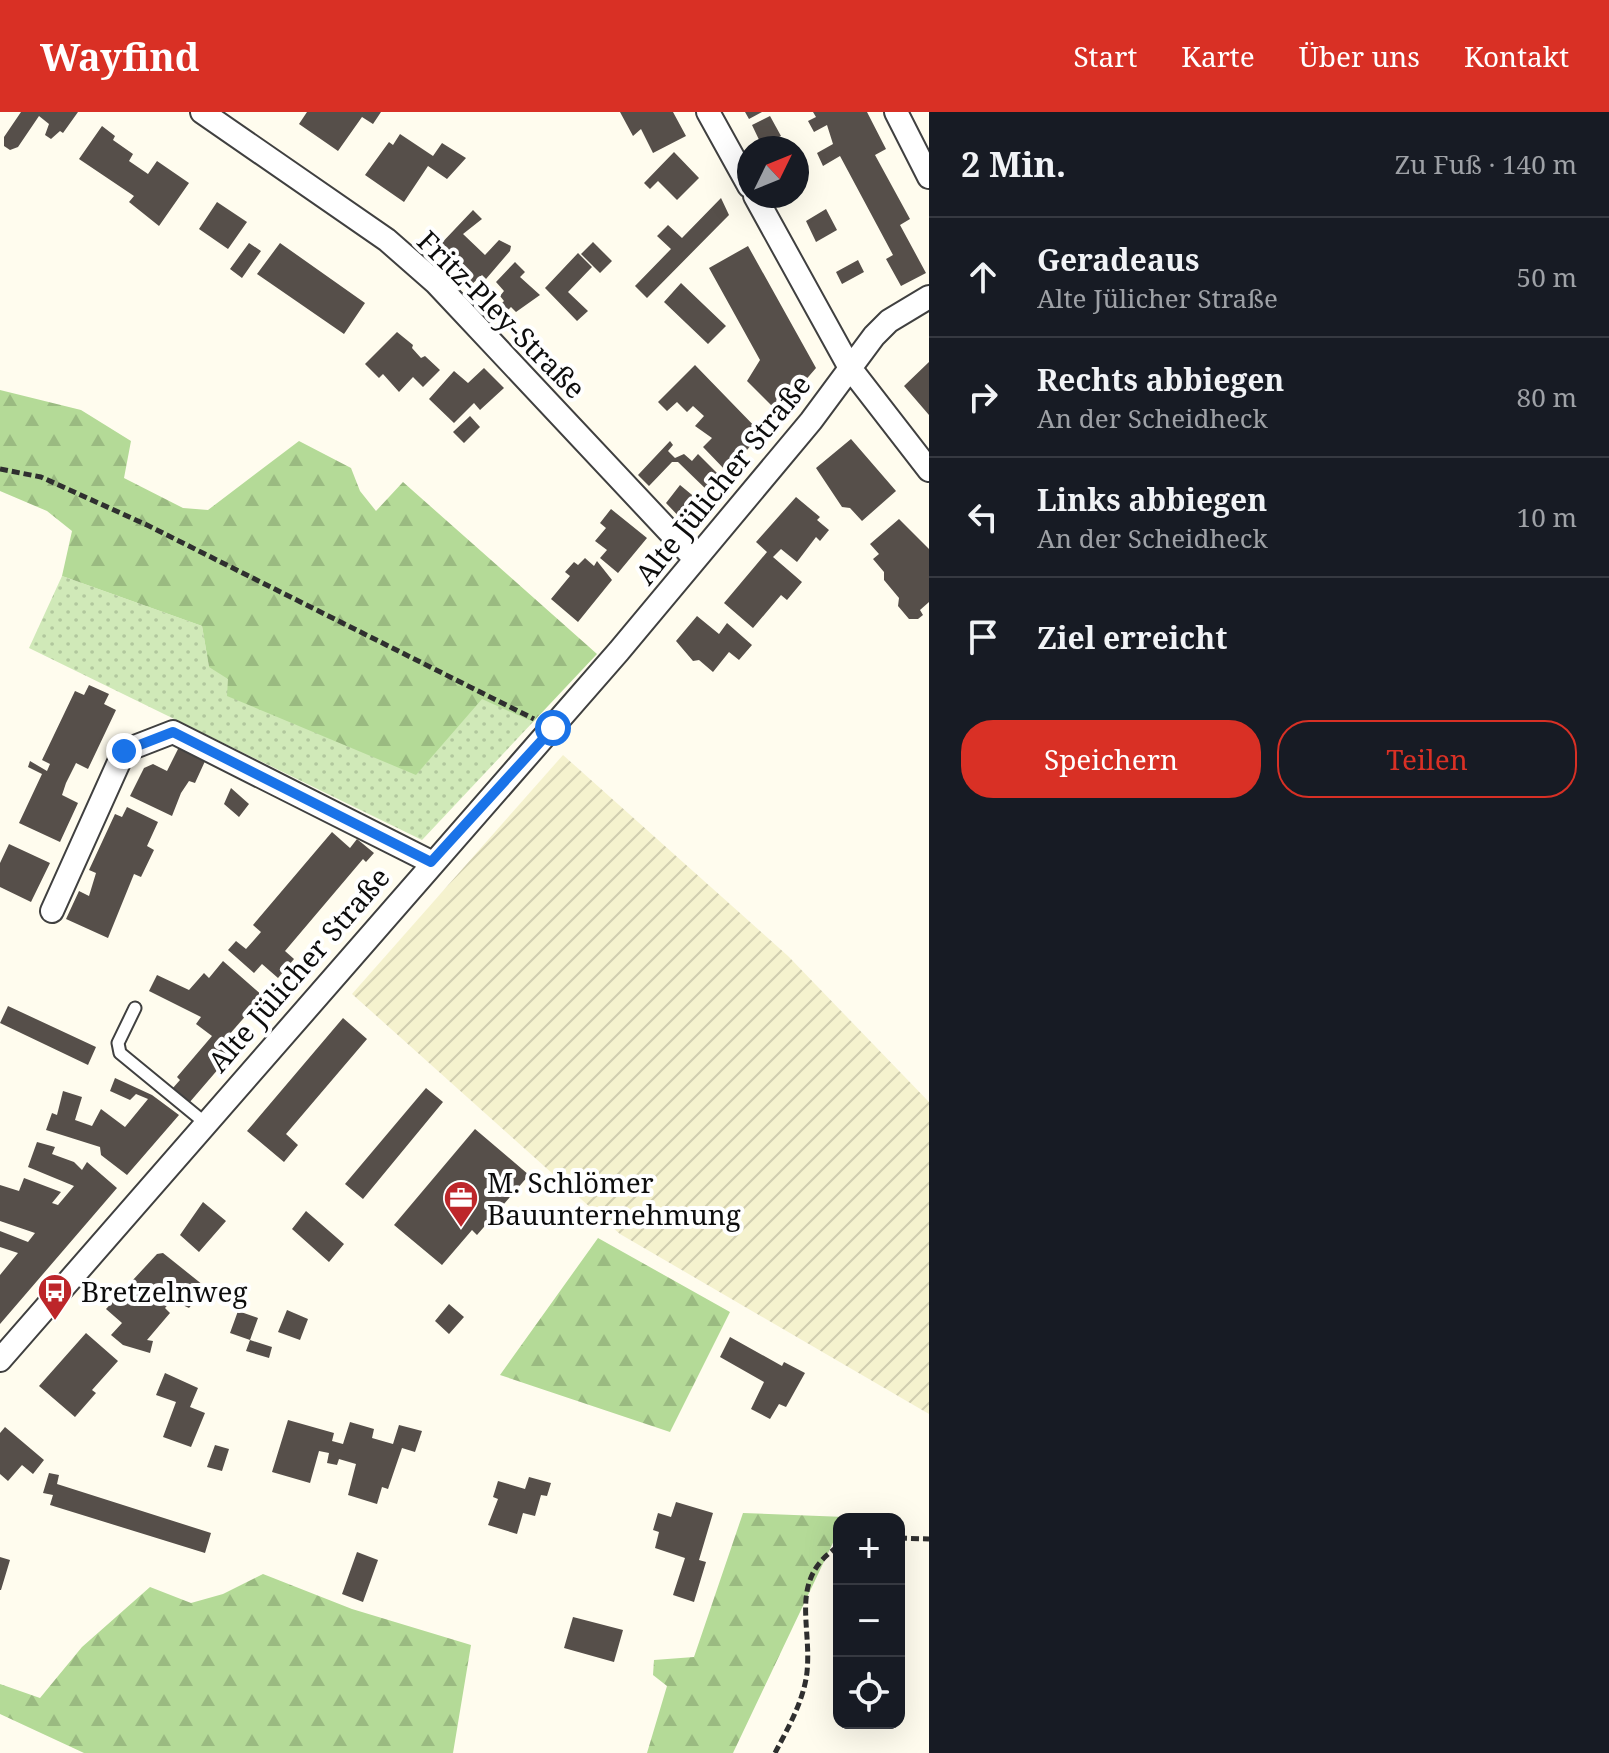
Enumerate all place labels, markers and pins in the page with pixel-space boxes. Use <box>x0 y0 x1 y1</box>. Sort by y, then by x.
place label: M. Schlömer Bauunternehmung <box>487 1163 741 1233</box>
office icon: M. Schlömer Bauunternehmung <box>442 1179 480 1229</box>
bus stop icon: Bretzelnweg <box>36 1272 74 1322</box>
place label: Bretzelnweg <box>81 1272 248 1310</box>

